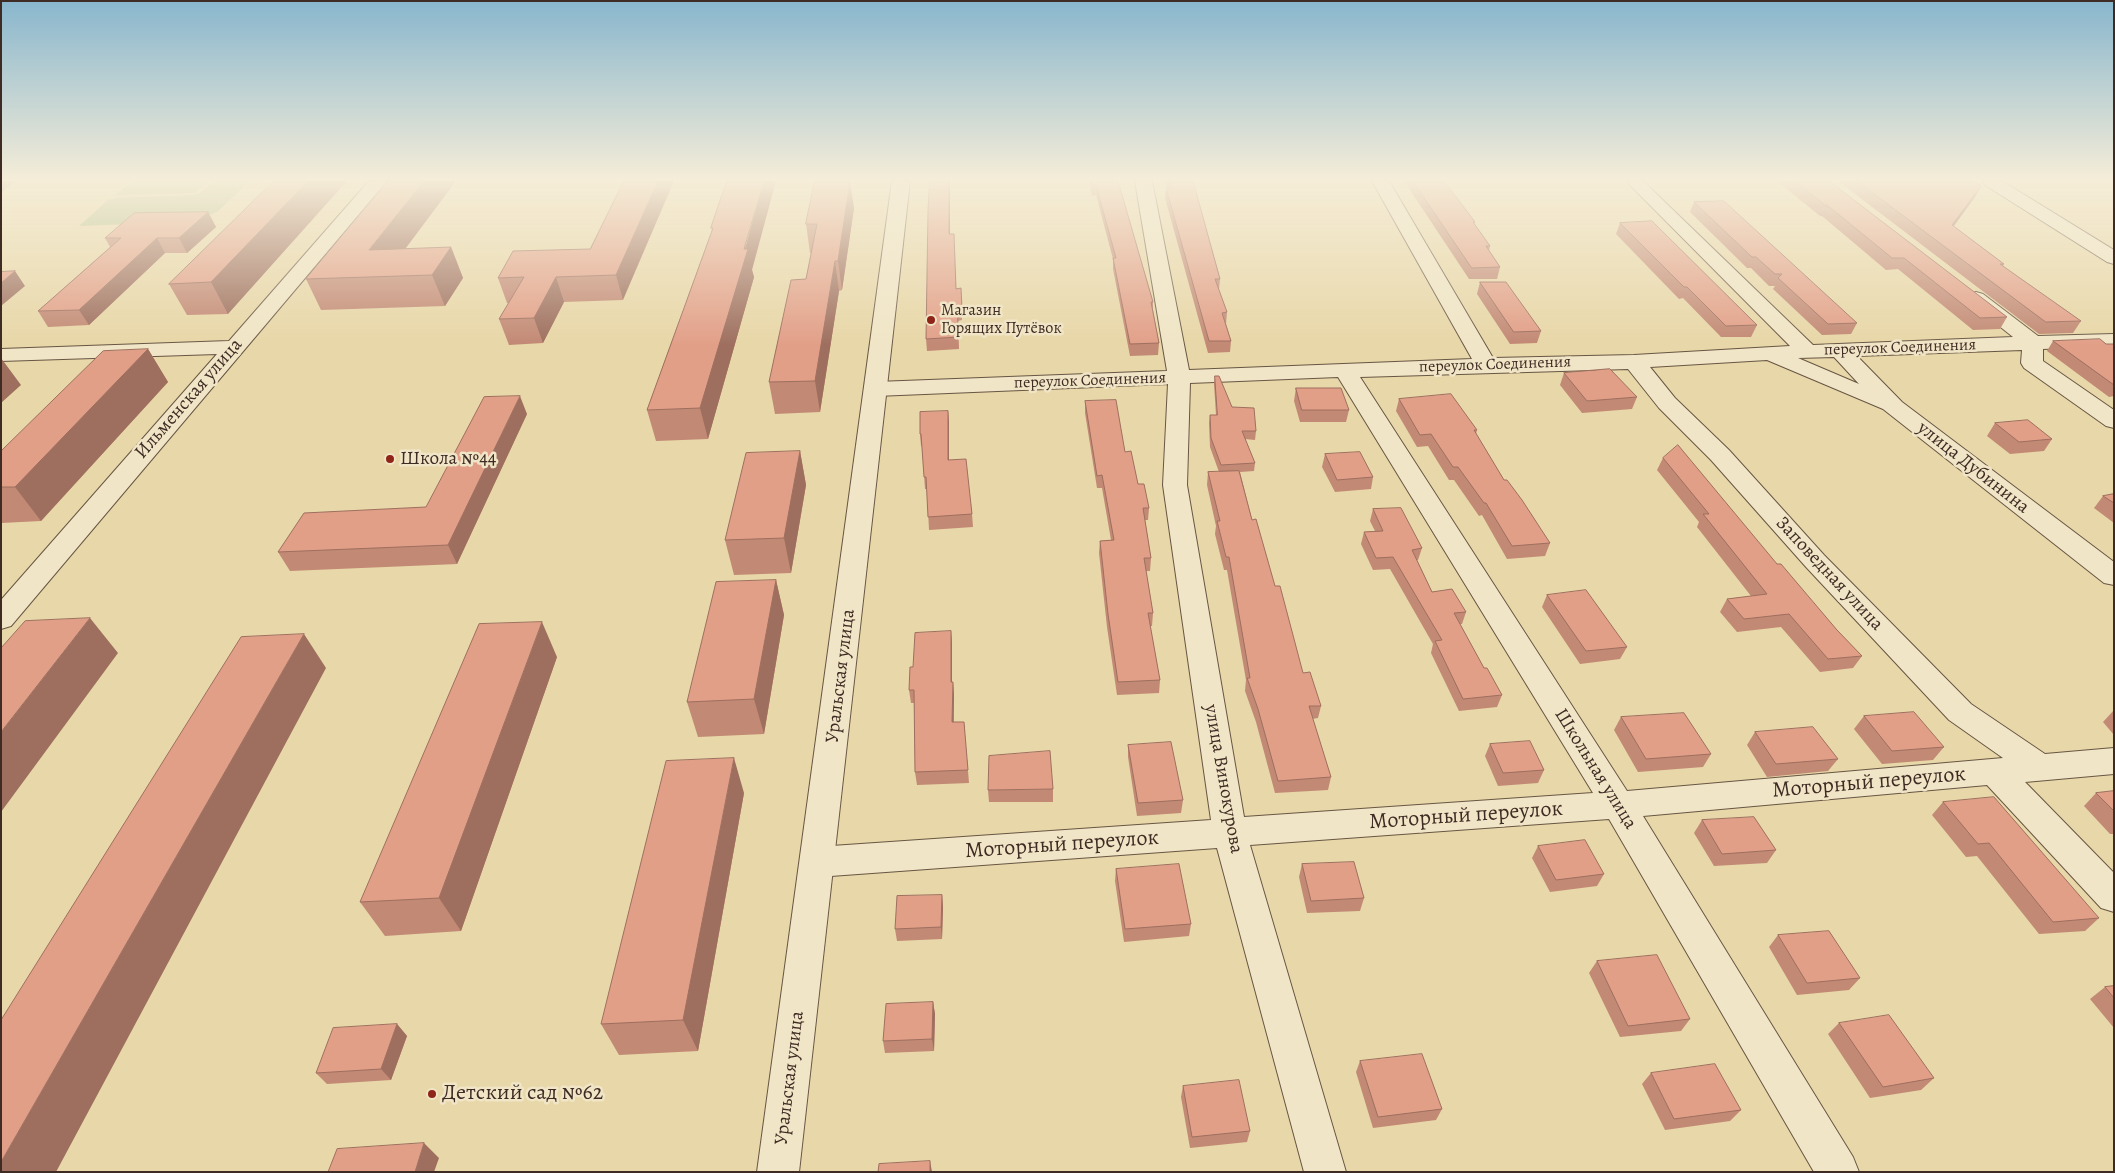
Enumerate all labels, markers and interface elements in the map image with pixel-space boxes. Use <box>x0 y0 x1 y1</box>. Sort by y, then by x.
place label: Магазин Горящих Путёвок <box>941 301 1062 339</box>
marker: Магазин Горящих Путёвок <box>925 314 937 326</box>
street label: Ильменская улица <box>130 334 248 464</box>
street label: переулок Соединения <box>1824 336 1976 360</box>
street label: переулок Соединения <box>1419 353 1571 377</box>
street label: переулок Соединения <box>1014 369 1166 393</box>
street label: улица Дубинина <box>1912 417 2034 519</box>
place label: Школа №44 <box>400 448 496 470</box>
marker: Школа №44 <box>384 453 396 465</box>
street label: Заповедная улица <box>1770 512 1888 636</box>
street label: Уральская улица <box>821 608 861 744</box>
street label: улица Винокурова <box>1199 703 1247 855</box>
street label: Школьная улица <box>1549 704 1641 834</box>
street label: Моторный переулок <box>1771 761 1967 805</box>
street label: Моторный переулок <box>1368 796 1564 836</box>
street label: Моторный переулок <box>964 825 1160 865</box>
street label: Уральская улица <box>770 1010 810 1146</box>
place label: Детский сад №62 <box>442 1081 603 1107</box>
marker: Детский сад №62 <box>426 1088 438 1100</box>

